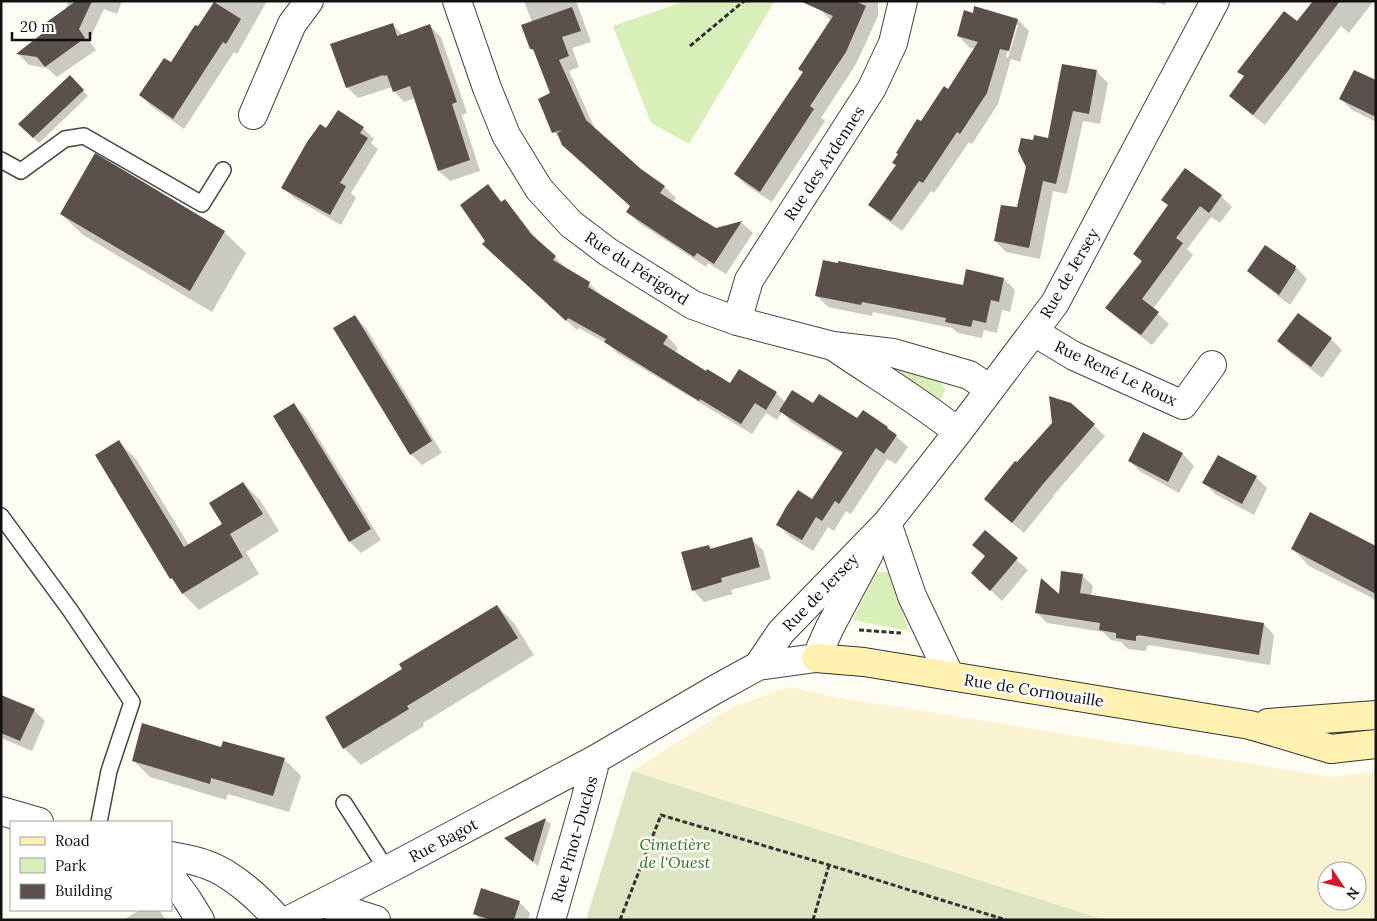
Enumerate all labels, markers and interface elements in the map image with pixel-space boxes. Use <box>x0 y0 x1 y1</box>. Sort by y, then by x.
scale bar <box>12 10 90 42</box>
text: 20 m <box>20 17 55 36</box>
street label: Rue des Ardennes <box>779 102 869 224</box>
street label: Rue de Jersey <box>1035 224 1103 322</box>
street label: Rue du Périgord <box>581 227 693 309</box>
street label: Rue René Le Roux <box>1051 336 1181 410</box>
street label: Rue de Jersey <box>778 548 863 635</box>
street label: Rue de Cornouaille <box>963 669 1106 711</box>
street label: Rue Pinot-Duclos <box>546 773 602 905</box>
street label: Rue Bagot <box>405 813 482 866</box>
legend <box>10 821 172 911</box>
text: Road <box>55 831 90 850</box>
park label: Cimetière de l'Ouest <box>639 834 711 872</box>
text: Park <box>55 856 86 875</box>
north arrow <box>1317 861 1367 911</box>
text: Building <box>55 881 113 900</box>
text: N <box>1342 884 1363 903</box>

